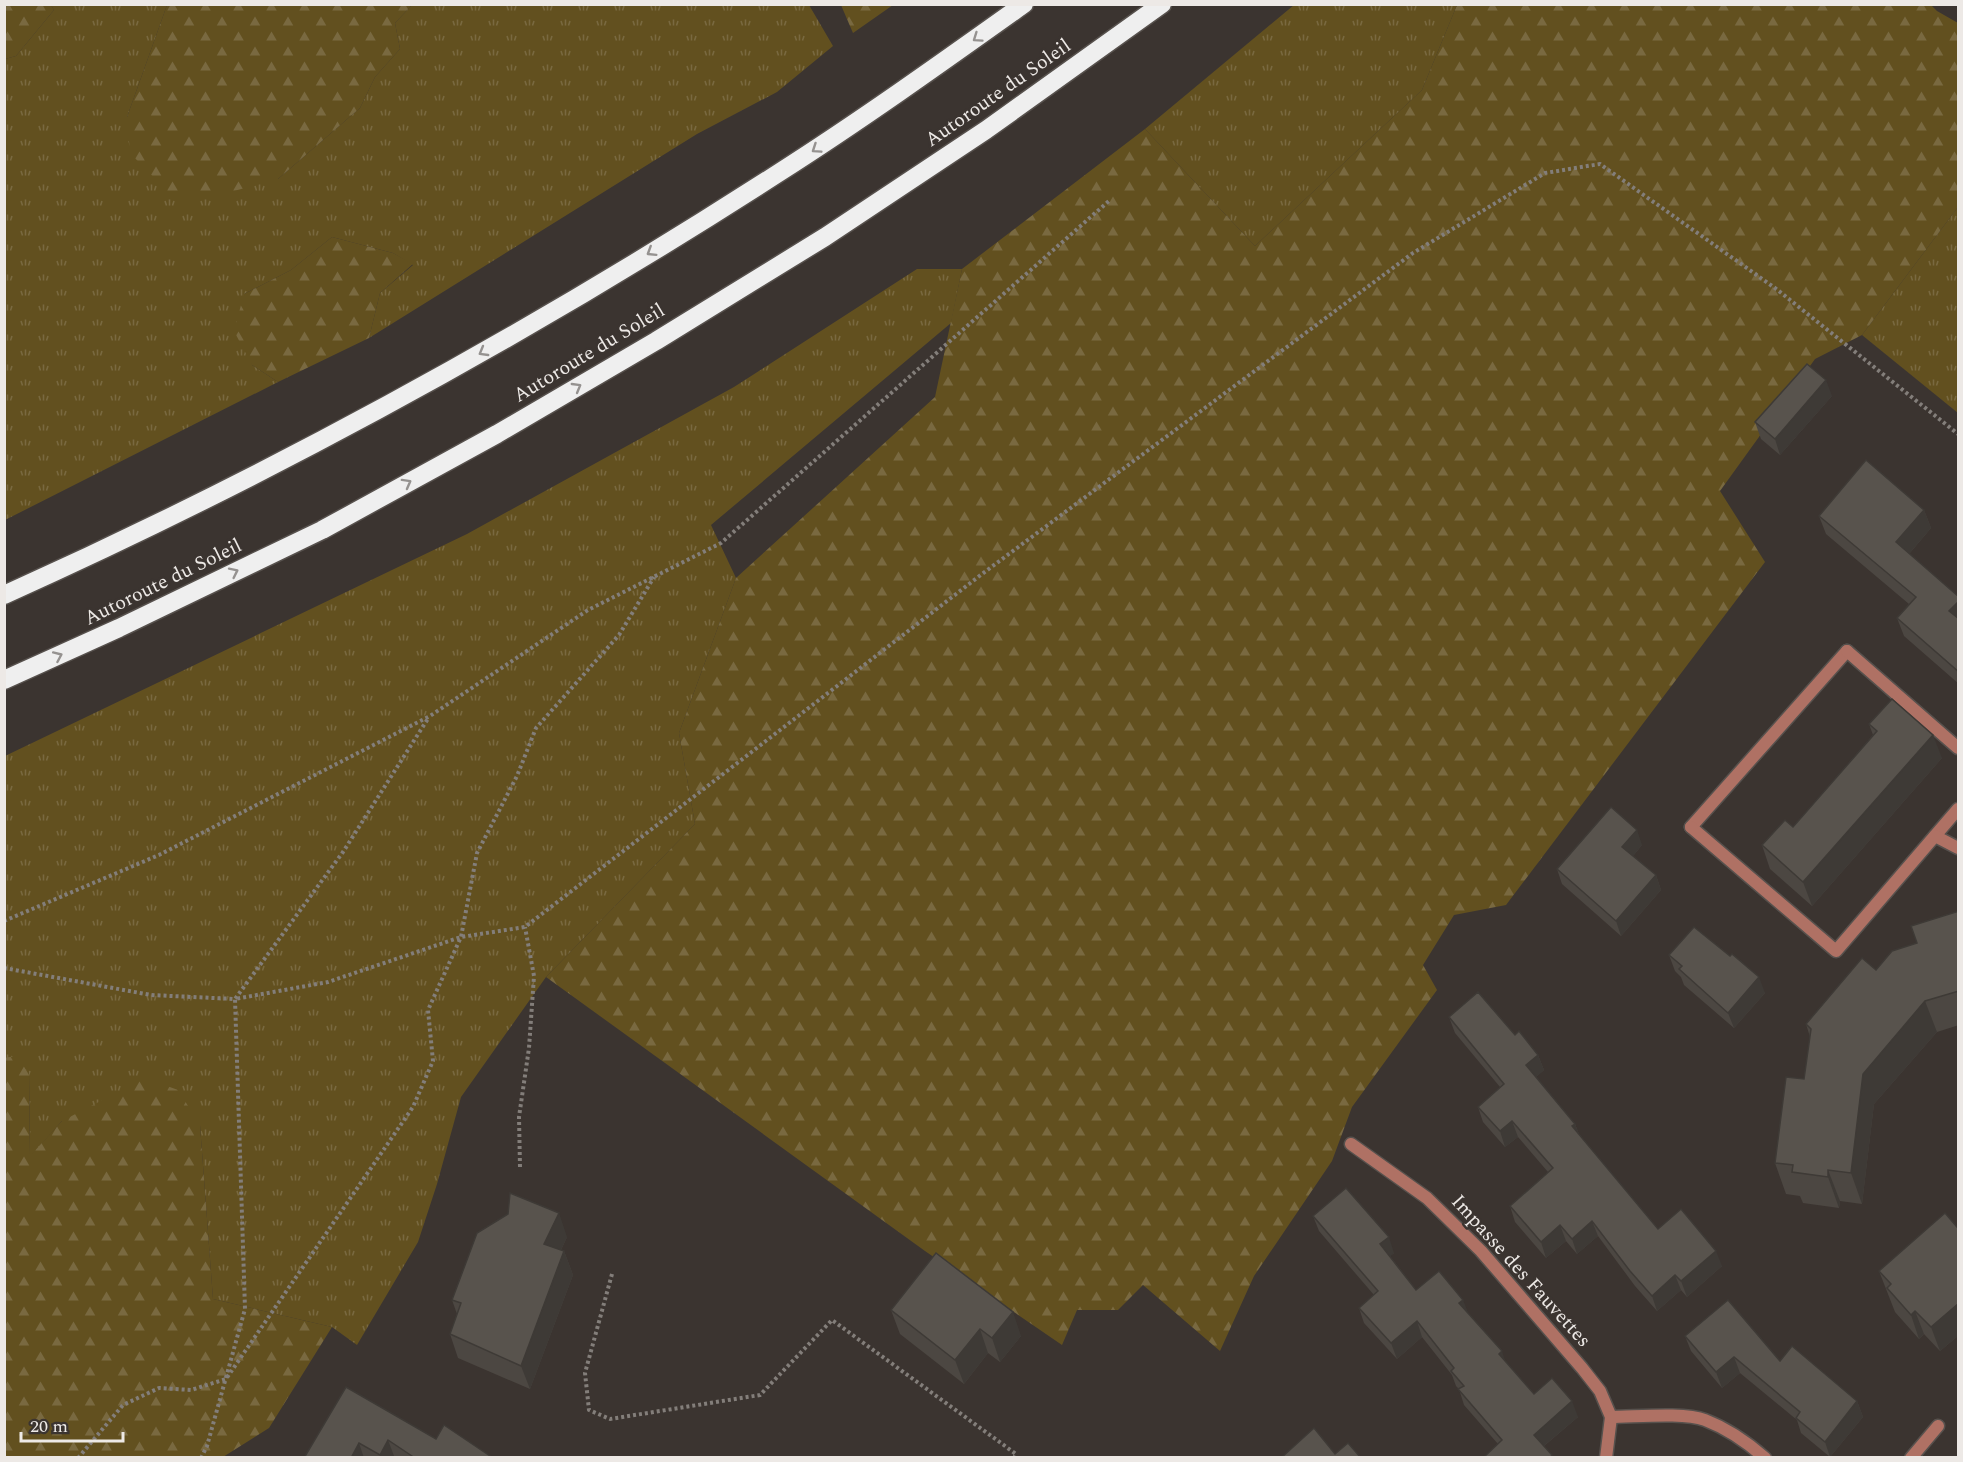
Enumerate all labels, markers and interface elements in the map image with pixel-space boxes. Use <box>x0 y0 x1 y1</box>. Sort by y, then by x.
street label: Autoroute du Soleil <box>919 31 1077 155</box>
one-way arrow <box>972 31 983 42</box>
one-way arrow <box>812 141 822 153</box>
one-way arrow <box>647 245 657 257</box>
street label: Autoroute du Soleil <box>507 296 671 410</box>
one-way arrow <box>479 345 490 357</box>
one-way arrow <box>571 383 581 394</box>
one-way arrow <box>401 479 411 490</box>
street label: Autoroute du Soleil <box>79 531 247 633</box>
one-way arrow <box>227 568 238 580</box>
one-way arrow <box>51 651 62 663</box>
street label: Impasse des Fauvettes <box>1444 1188 1598 1354</box>
scale bar <box>21 1405 123 1443</box>
text: 20 m <box>30 1413 68 1440</box>

